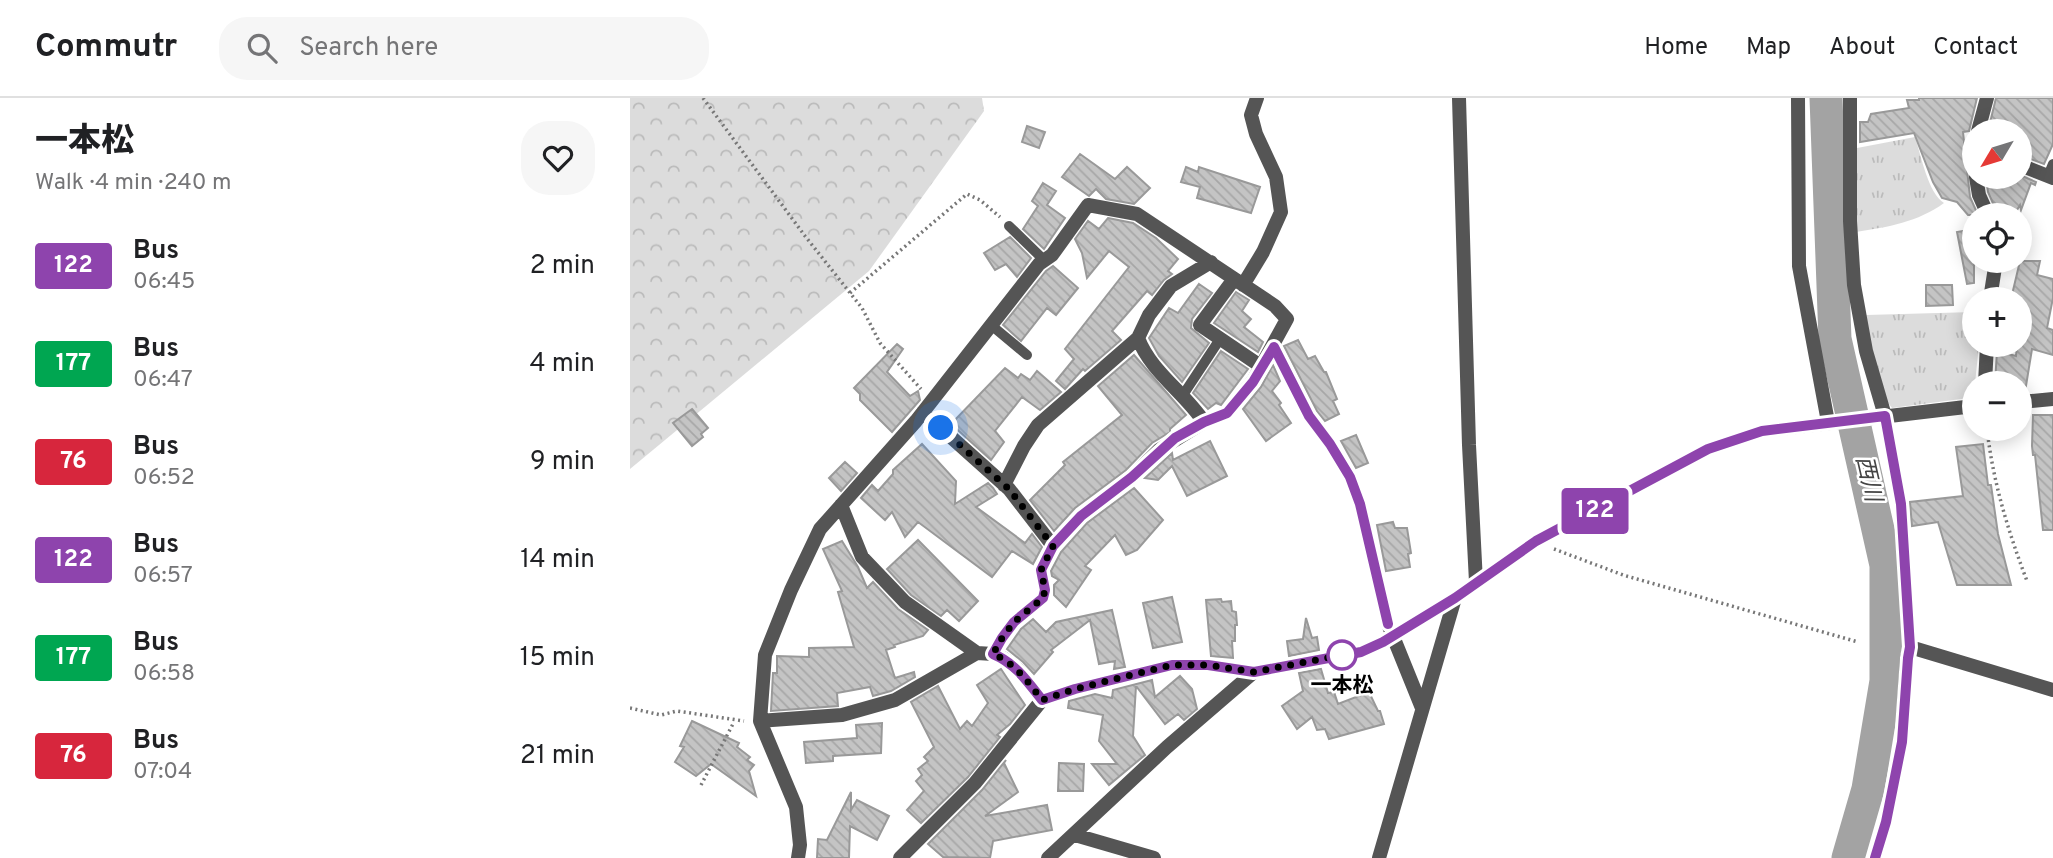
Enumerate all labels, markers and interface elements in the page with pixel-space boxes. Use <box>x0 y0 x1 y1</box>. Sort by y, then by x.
search box <box>219 17 709 80</box>
text: Commutr <box>35 27 177 69</box>
icon: search <box>243 29 281 67</box>
text: Search here <box>299 32 438 65</box>
text: Home <box>1644 33 1708 63</box>
text: Map <box>1746 33 1791 63</box>
text: About <box>1829 33 1895 63</box>
text: Contact <box>1933 33 2018 63</box>
north arrow <box>1962 119 2032 189</box>
map controls <box>1962 119 2032 441</box>
button: heart <box>521 121 595 195</box>
text: 一本松 <box>35 122 134 164</box>
text: Walk · 4 min · 240 m <box>35 169 231 198</box>
button: locate <box>1962 203 2032 273</box>
text: Bus <box>133 235 179 268</box>
text: 2 min <box>530 250 595 283</box>
text: 122 <box>54 251 93 281</box>
text: 06:45 <box>133 268 195 297</box>
button: + <box>1962 287 2032 357</box>
text: Bus <box>133 333 179 366</box>
text: 4 min <box>529 348 595 381</box>
text: 177 <box>56 349 91 379</box>
text: 06:47 <box>133 366 193 395</box>
button: − <box>1962 371 2032 441</box>
your location <box>923 410 958 445</box>
text: Bus <box>133 431 179 464</box>
text: 9 min <box>530 446 595 479</box>
text: 76 <box>60 447 87 477</box>
water label: 西川 <box>1848 453 1887 508</box>
text: 06:52 <box>133 464 195 493</box>
line badge: 122 <box>1555 488 1635 534</box>
text: 122 <box>1576 496 1614 526</box>
text: Bus <box>133 529 179 562</box>
text: 14 min <box>520 544 595 577</box>
text: 122 <box>54 545 93 575</box>
text: 06:57 <box>133 562 193 591</box>
text: Bus <box>133 627 179 660</box>
marker: 一本松 <box>1327 640 1357 670</box>
text: 15 min <box>520 642 595 675</box>
text: 177 <box>56 643 91 673</box>
text: 06:58 <box>133 660 195 689</box>
place label: 一本松 <box>1311 673 1374 700</box>
text: Bus <box>133 725 179 758</box>
text: 21 min <box>520 740 595 773</box>
text: 76 <box>60 741 87 771</box>
text: 07:04 <box>133 758 192 787</box>

